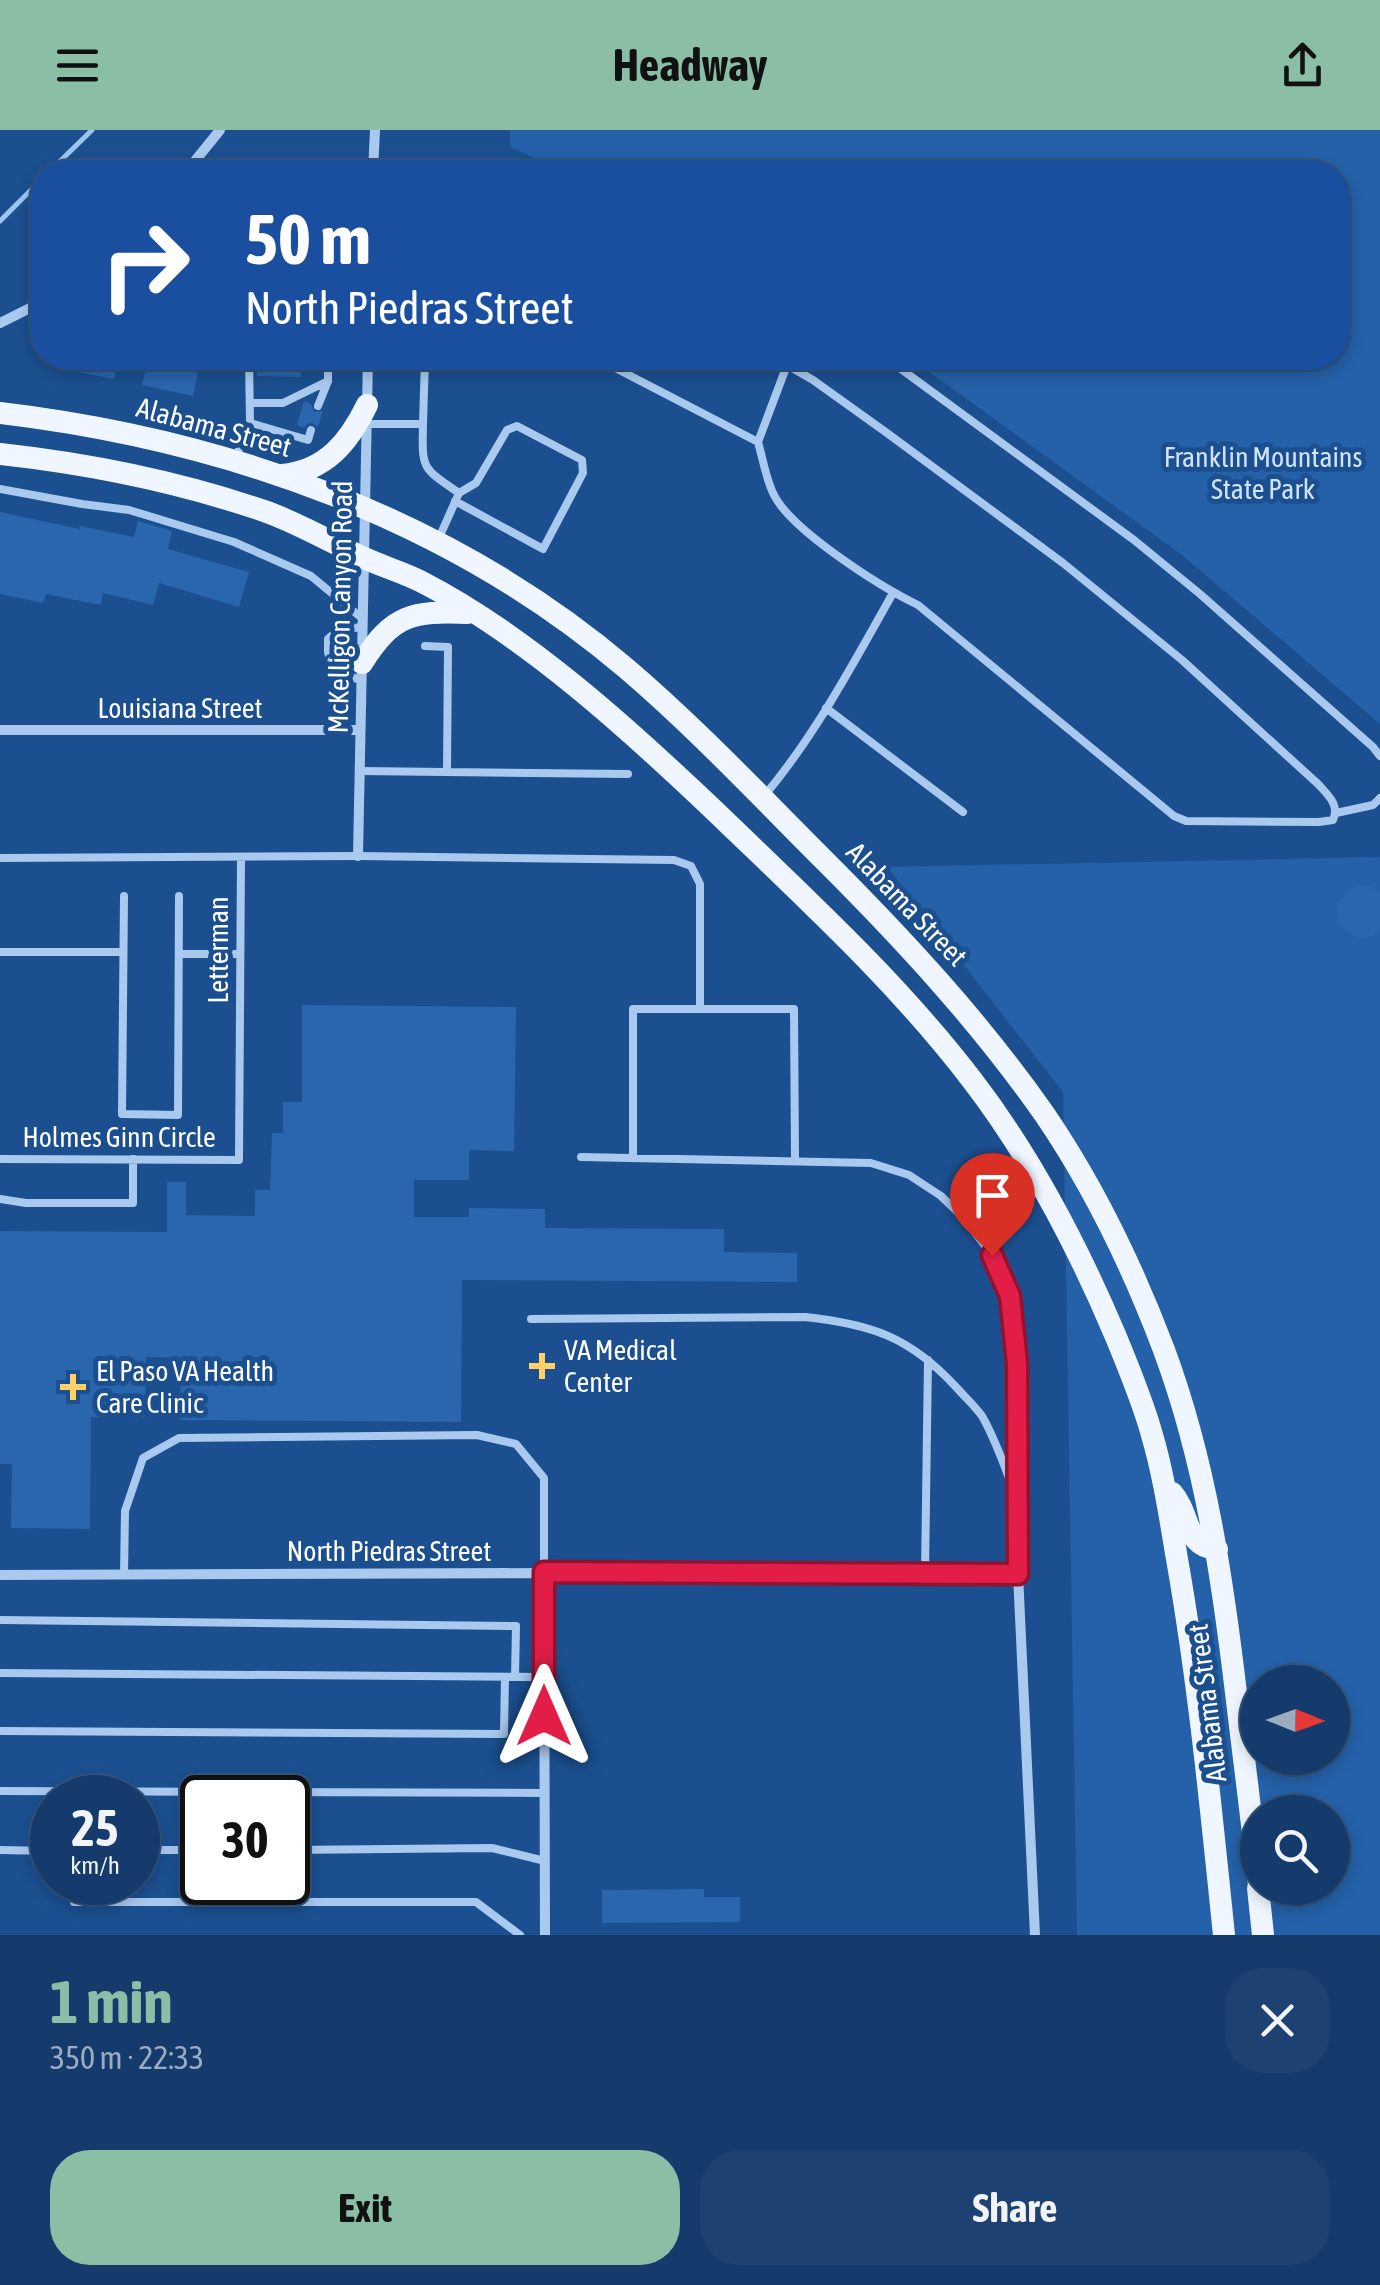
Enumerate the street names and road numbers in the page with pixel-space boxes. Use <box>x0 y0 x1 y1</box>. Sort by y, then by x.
street label: Alabama Street <box>133 391 295 463</box>
street label: McKelligon Canyon Road <box>322 480 358 734</box>
street label: Louisiana Street <box>97 692 263 724</box>
street label: Alabama Street <box>840 836 974 972</box>
street label: Letterman <box>202 896 234 1004</box>
street label: Holmes Ginn Circle <box>22 1121 216 1153</box>
street label: North Piedras Street <box>287 1535 491 1567</box>
street label: Alabama Street <box>1181 1622 1233 1784</box>

